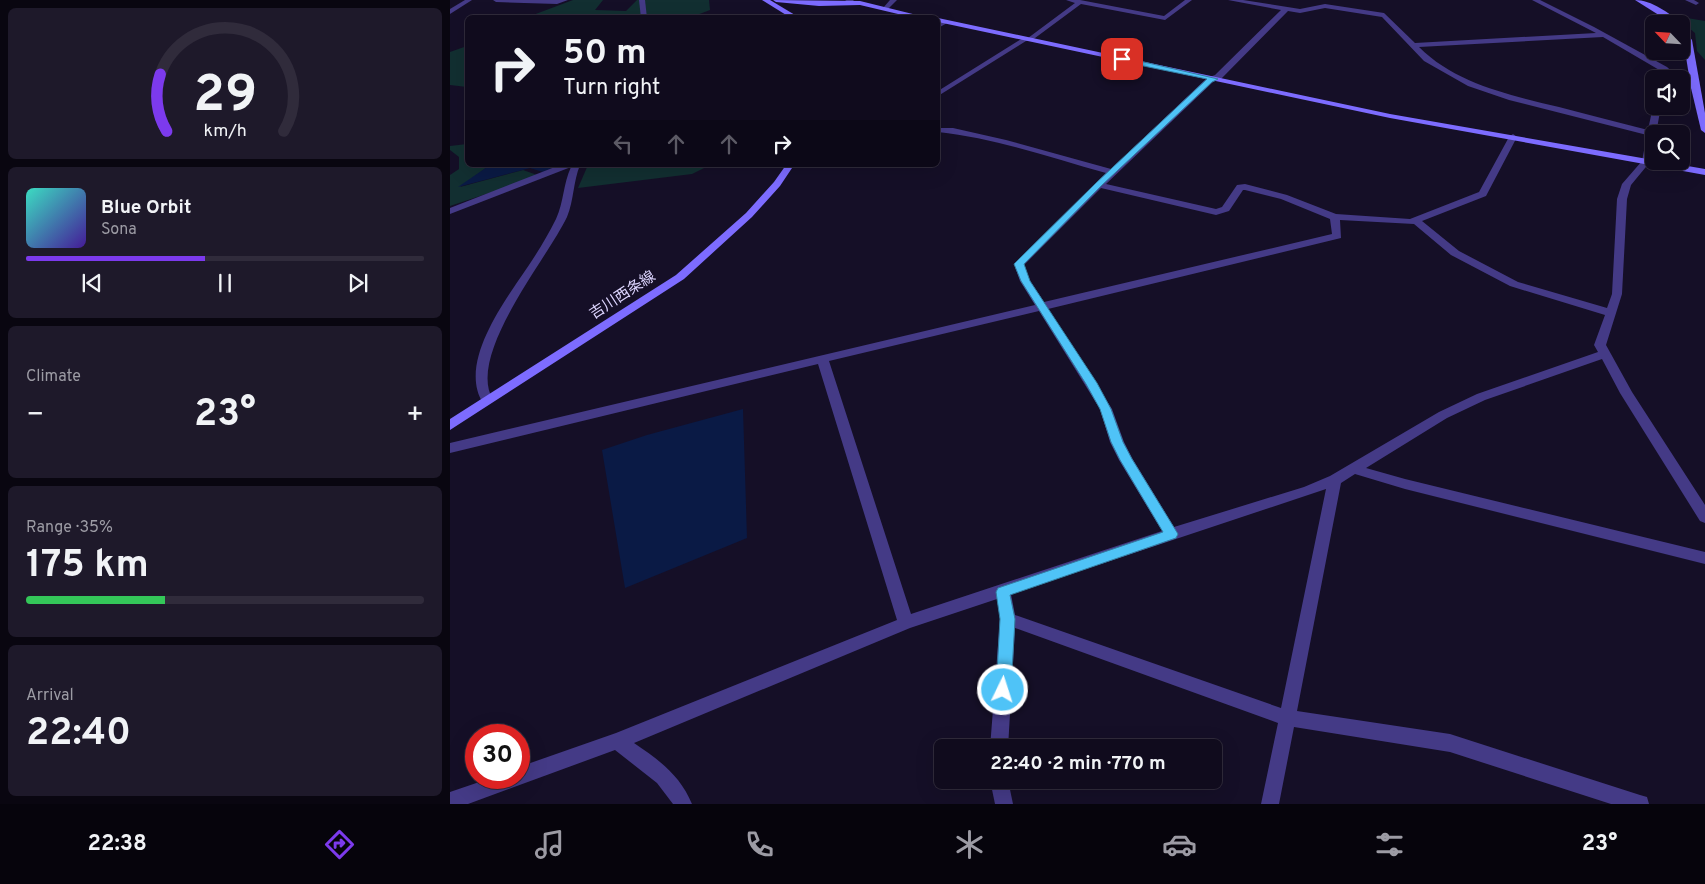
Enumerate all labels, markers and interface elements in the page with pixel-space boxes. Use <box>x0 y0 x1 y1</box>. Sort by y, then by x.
north arrow <box>1645 15 1690 60</box>
map controls <box>1645 15 1690 170</box>
text: 50 m <box>563 32 647 76</box>
icon: right <box>480 35 545 100</box>
pin <box>1101 38 1143 80</box>
icon: arrive <box>1108 45 1136 73</box>
text: 29 <box>193 64 257 130</box>
button: sound <box>1645 70 1690 115</box>
text: Turn right <box>563 75 660 102</box>
text: km/h <box>203 120 247 143</box>
button: search <box>1645 125 1690 170</box>
icon: left <box>609 130 637 158</box>
icon: ahead <box>662 130 690 158</box>
icon: ahead <box>715 130 743 158</box>
icon: right <box>768 130 796 158</box>
text: Blue Orbit <box>101 196 191 220</box>
text: Sona <box>101 220 137 240</box>
street label: 吉川西条線 <box>586 268 660 324</box>
icon: previous <box>78 269 106 297</box>
icon: pause <box>211 269 239 297</box>
icon: next <box>344 269 372 297</box>
text: Climate <box>26 367 81 387</box>
text: 23° <box>194 391 256 440</box>
text: − <box>26 398 44 434</box>
text: + <box>406 398 424 434</box>
text: Range · 35% <box>26 518 113 538</box>
text: 175 km <box>26 542 149 591</box>
position arrow <box>976 663 1028 715</box>
text: Arrival <box>26 686 74 706</box>
text: 22:40 <box>26 710 131 759</box>
speed limit sign: 30 <box>465 724 530 789</box>
text: 22:40 · 2 min · 770 m <box>990 752 1166 776</box>
icon: directions <box>322 827 357 862</box>
icon: music <box>532 827 567 862</box>
icon: phone <box>742 827 777 862</box>
icon: climate <box>952 827 987 862</box>
icon: car <box>1162 827 1197 862</box>
icon: filters <box>1372 827 1407 862</box>
text: 22:38 <box>87 831 147 858</box>
text: 23° <box>1582 831 1617 858</box>

